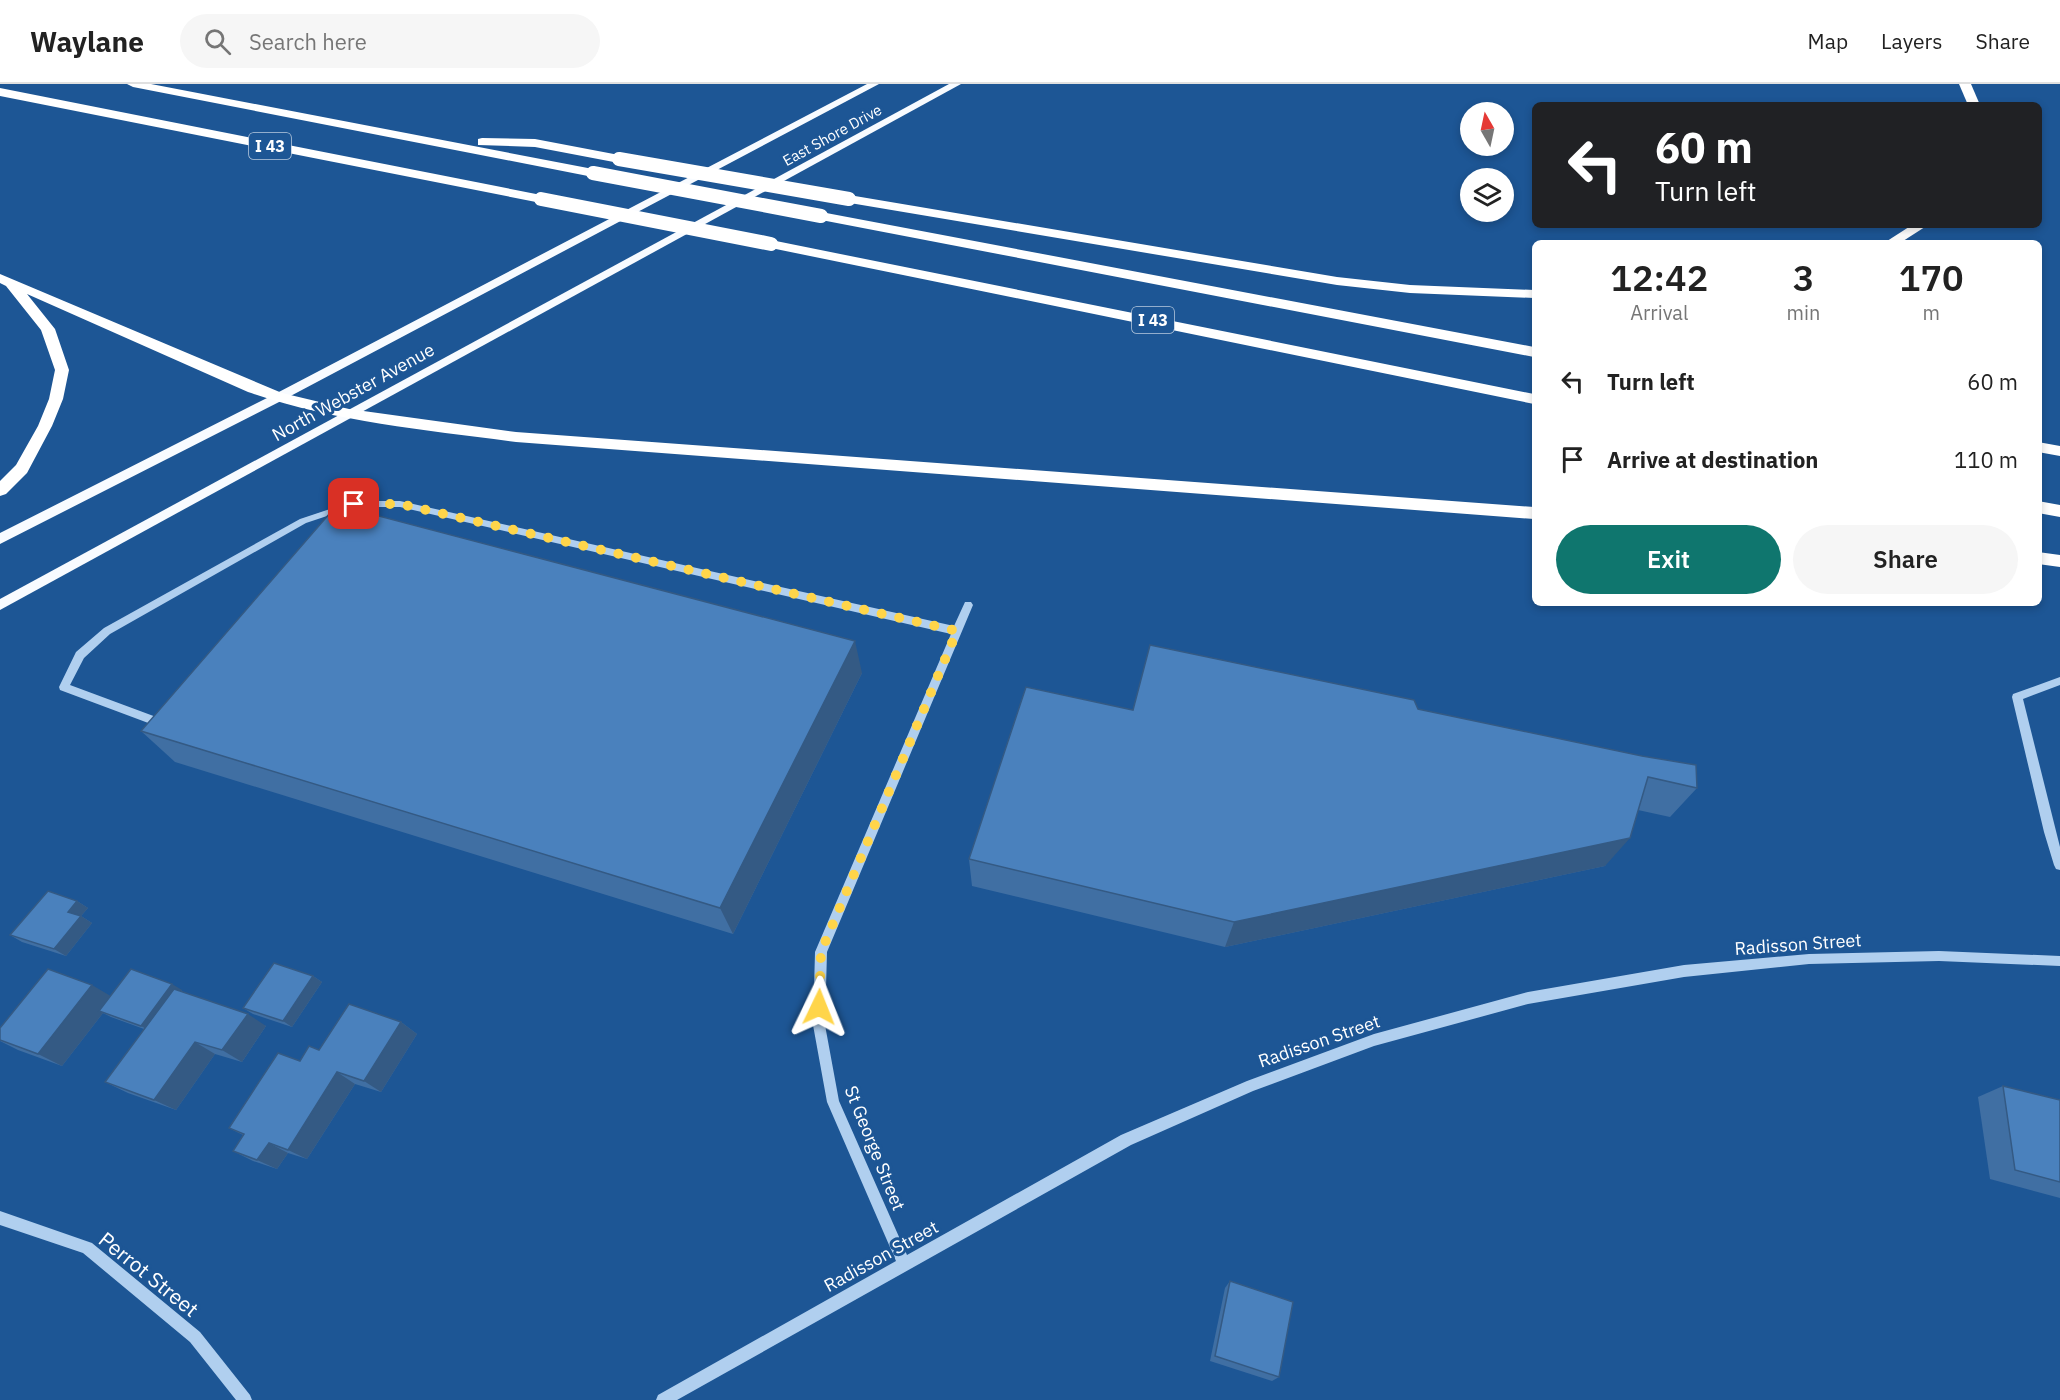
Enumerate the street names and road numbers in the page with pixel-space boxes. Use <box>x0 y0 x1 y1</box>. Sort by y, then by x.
street label: East Shore Drive <box>779 100 885 170</box>
road number: I 43 <box>249 133 291 159</box>
road number: I 43 <box>1132 307 1174 333</box>
street label: North Webster Avenue <box>268 338 438 446</box>
street label: Radisson Street <box>1734 928 1862 960</box>
street label: Radisson Street <box>1255 1009 1383 1073</box>
street label: St George Street <box>840 1082 910 1214</box>
street label: Radisson Street <box>820 1215 942 1297</box>
street label: Perrot Street <box>93 1225 205 1323</box>

